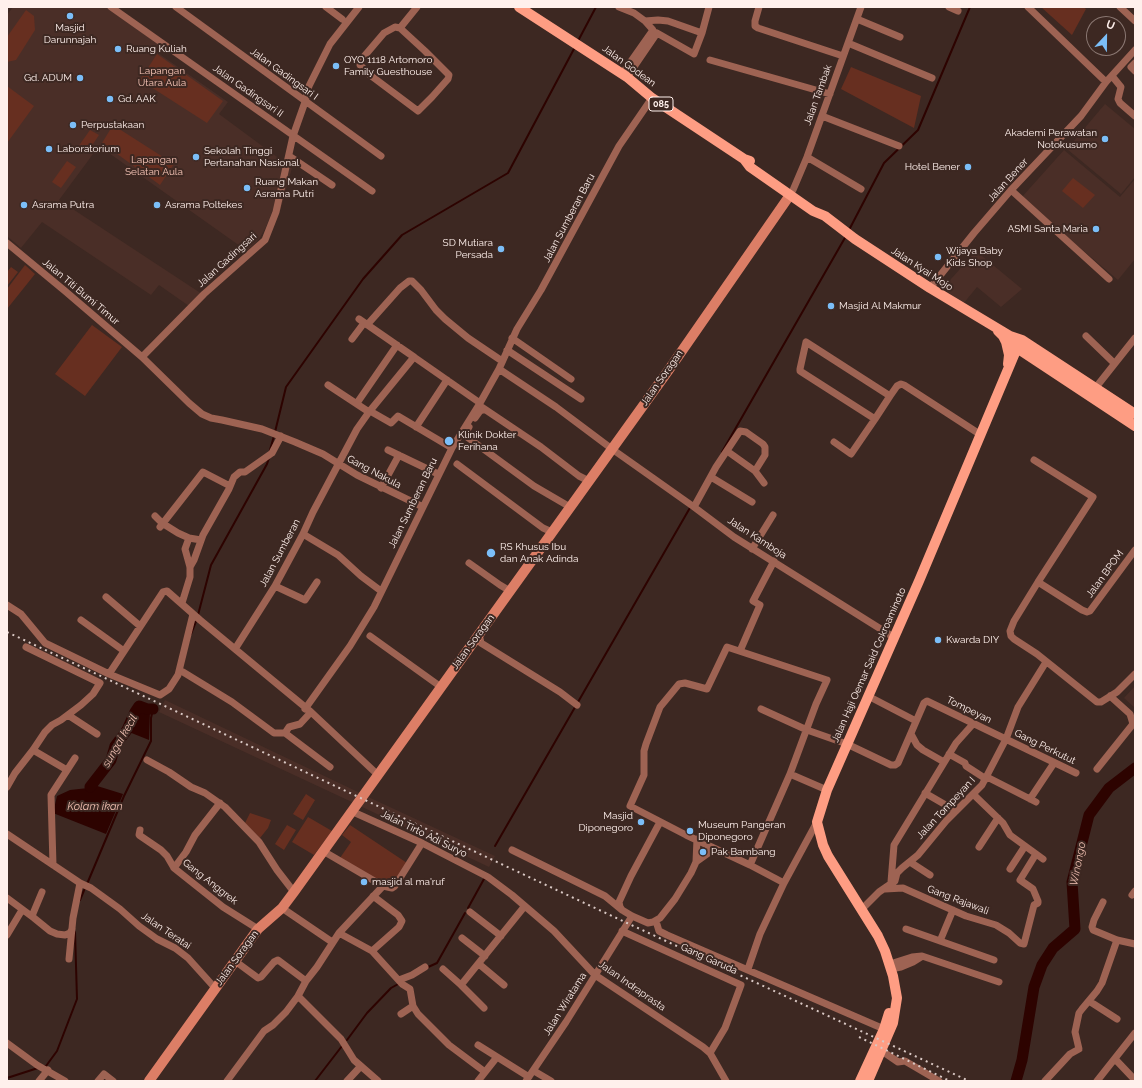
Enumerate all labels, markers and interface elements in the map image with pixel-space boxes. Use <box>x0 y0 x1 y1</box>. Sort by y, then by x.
marker: Masjid Darunnajah <box>65 11 75 21</box>
north arrow <box>1086 16 1126 56</box>
text: U <box>1104 18 1117 33</box>
place label: Masjid Darunnajah <box>44 22 96 46</box>
place label: Ruang Kuliah <box>126 43 187 55</box>
street label: Jalan Godean <box>600 43 658 89</box>
marker: Ruang Kuliah <box>113 44 123 54</box>
street label: Jalan Gadingsari I <box>248 45 320 103</box>
place label: OYO 1118 Artomoro Family Guesthouse <box>344 54 432 78</box>
marker: OYO 1118 Artomoro Family Guesthouse <box>331 61 341 71</box>
street label: Jalan Gadingsari II <box>210 62 286 120</box>
street label: Jalan Tambak <box>802 63 834 127</box>
park label: Lapangan Utara Aula <box>138 65 186 88</box>
place label: Gd. ADUM <box>24 72 72 84</box>
marker: Gd. ADUM <box>75 73 85 83</box>
place label: Gd. AAK <box>118 93 156 105</box>
marker: Gd. AAK <box>105 94 115 104</box>
road number: 085 <box>649 97 673 111</box>
place label: Perpustakaan <box>81 119 144 131</box>
marker: Perpustakaan <box>68 120 78 130</box>
place label: Akademi Perawatan Notokusumo <box>1005 127 1097 150</box>
marker: Akademi Perawatan Notokusumo <box>1100 134 1110 144</box>
place label: Laboratorium <box>57 143 119 155</box>
marker: Laboratorium <box>44 144 54 154</box>
place label: Sekolah Tinggi Pertanahan Nasional <box>204 145 299 168</box>
marker: Sekolah Tinggi Pertanahan Nasional <box>191 152 201 162</box>
park label: Lapangan Selatan Aula <box>125 154 183 178</box>
street label: Jalan Bener <box>985 156 1031 204</box>
place label: Hotel Bener <box>905 161 960 173</box>
marker: Hotel Bener <box>963 162 973 172</box>
street label: Jalan Sumberan Baru <box>540 172 598 264</box>
place label: Ruang Makan Asrama Putri <box>255 176 318 200</box>
marker: Ruang Makan Asrama Putri <box>242 183 252 193</box>
place label: Asrama Putra <box>32 199 94 211</box>
place label: Asrama Poltekes <box>165 199 242 211</box>
marker: Asrama Putra <box>19 200 29 210</box>
marker: Asrama Poltekes <box>152 200 162 210</box>
place label: ASMI Santa Maria <box>1008 223 1088 235</box>
marker: ASMI Santa Maria <box>1091 224 1101 234</box>
street label: Jalan Gadingsari <box>195 230 259 290</box>
place label: SD Mutiara Persada <box>443 237 493 260</box>
marker: SD Mutiara Persada <box>496 244 506 254</box>
street label: Jalan Kyai Mojo <box>889 245 955 293</box>
place label: Wijaya Baby Kids Shop <box>946 245 1003 268</box>
marker: Wijaya Baby Kids Shop <box>933 252 943 262</box>
street label: Jalan Titi Bumi Timur <box>40 256 122 328</box>
place label: Masjid Al Makmur <box>839 300 921 312</box>
marker: Masjid Al Makmur <box>826 301 836 311</box>
street label: Jalan Soragan <box>638 348 686 408</box>
place label: Klinik Dokter Ferihana <box>458 429 516 452</box>
marker: Klinik Dokter Ferihana <box>443 435 455 447</box>
street label: Gang Nakula <box>345 453 403 491</box>
street label: Jalan Sumberan Baru <box>386 456 440 550</box>
street label: Jalan Kamboja <box>725 515 789 561</box>
street label: Jalan Sumberan <box>257 517 303 589</box>
place label: RS Khusus Ibu dan Anak Adinda <box>500 541 578 564</box>
marker: RS Khusus Ibu dan Anak Adinda <box>485 547 497 559</box>
street label: Jalan BPOM <box>1084 548 1126 600</box>
street label: Jalan Haji Oemar Said Cokroaminoto <box>829 586 909 744</box>
street label: Jalan Soragan <box>449 612 497 672</box>
place label: Kwarda DIY <box>946 634 999 646</box>
marker: Kwarda DIY <box>933 635 943 645</box>
street label: Tompeyan <box>945 694 993 726</box>
water label: sungai kecil <box>100 712 140 770</box>
street label: Gang Perkutut <box>1012 727 1078 767</box>
street label: Jalan Tompeyan I <box>914 775 978 841</box>
water label: Kolam ikan <box>67 800 123 814</box>
street label: Jalan Tirto Adi Suryo <box>379 808 469 860</box>
place label: Masjid Diponegoro <box>578 810 633 834</box>
marker: Masjid Diponegoro <box>636 817 646 827</box>
place label: Museum Pangeran Diponegoro <box>698 819 785 842</box>
marker: Museum Pangeran Diponegoro <box>685 826 695 836</box>
water label: Winongo <box>1067 841 1089 887</box>
place label: Pak Bambang <box>711 846 775 858</box>
marker: Pak Bambang <box>698 847 708 857</box>
street label: Gang Anggrek <box>180 857 240 907</box>
place label: masjid al ma'ruf <box>372 876 445 888</box>
marker: masjid al ma'ruf <box>359 877 369 887</box>
street label: Gang Rajawali <box>926 883 990 917</box>
street label: Jalan Teratai <box>139 910 193 952</box>
street label: Jalan Soragan <box>213 928 261 988</box>
street label: Gang Garuda <box>679 941 739 977</box>
street label: Jalan Indraprasta <box>596 958 668 1014</box>
street label: Jalan Wiratama <box>541 970 589 1038</box>

